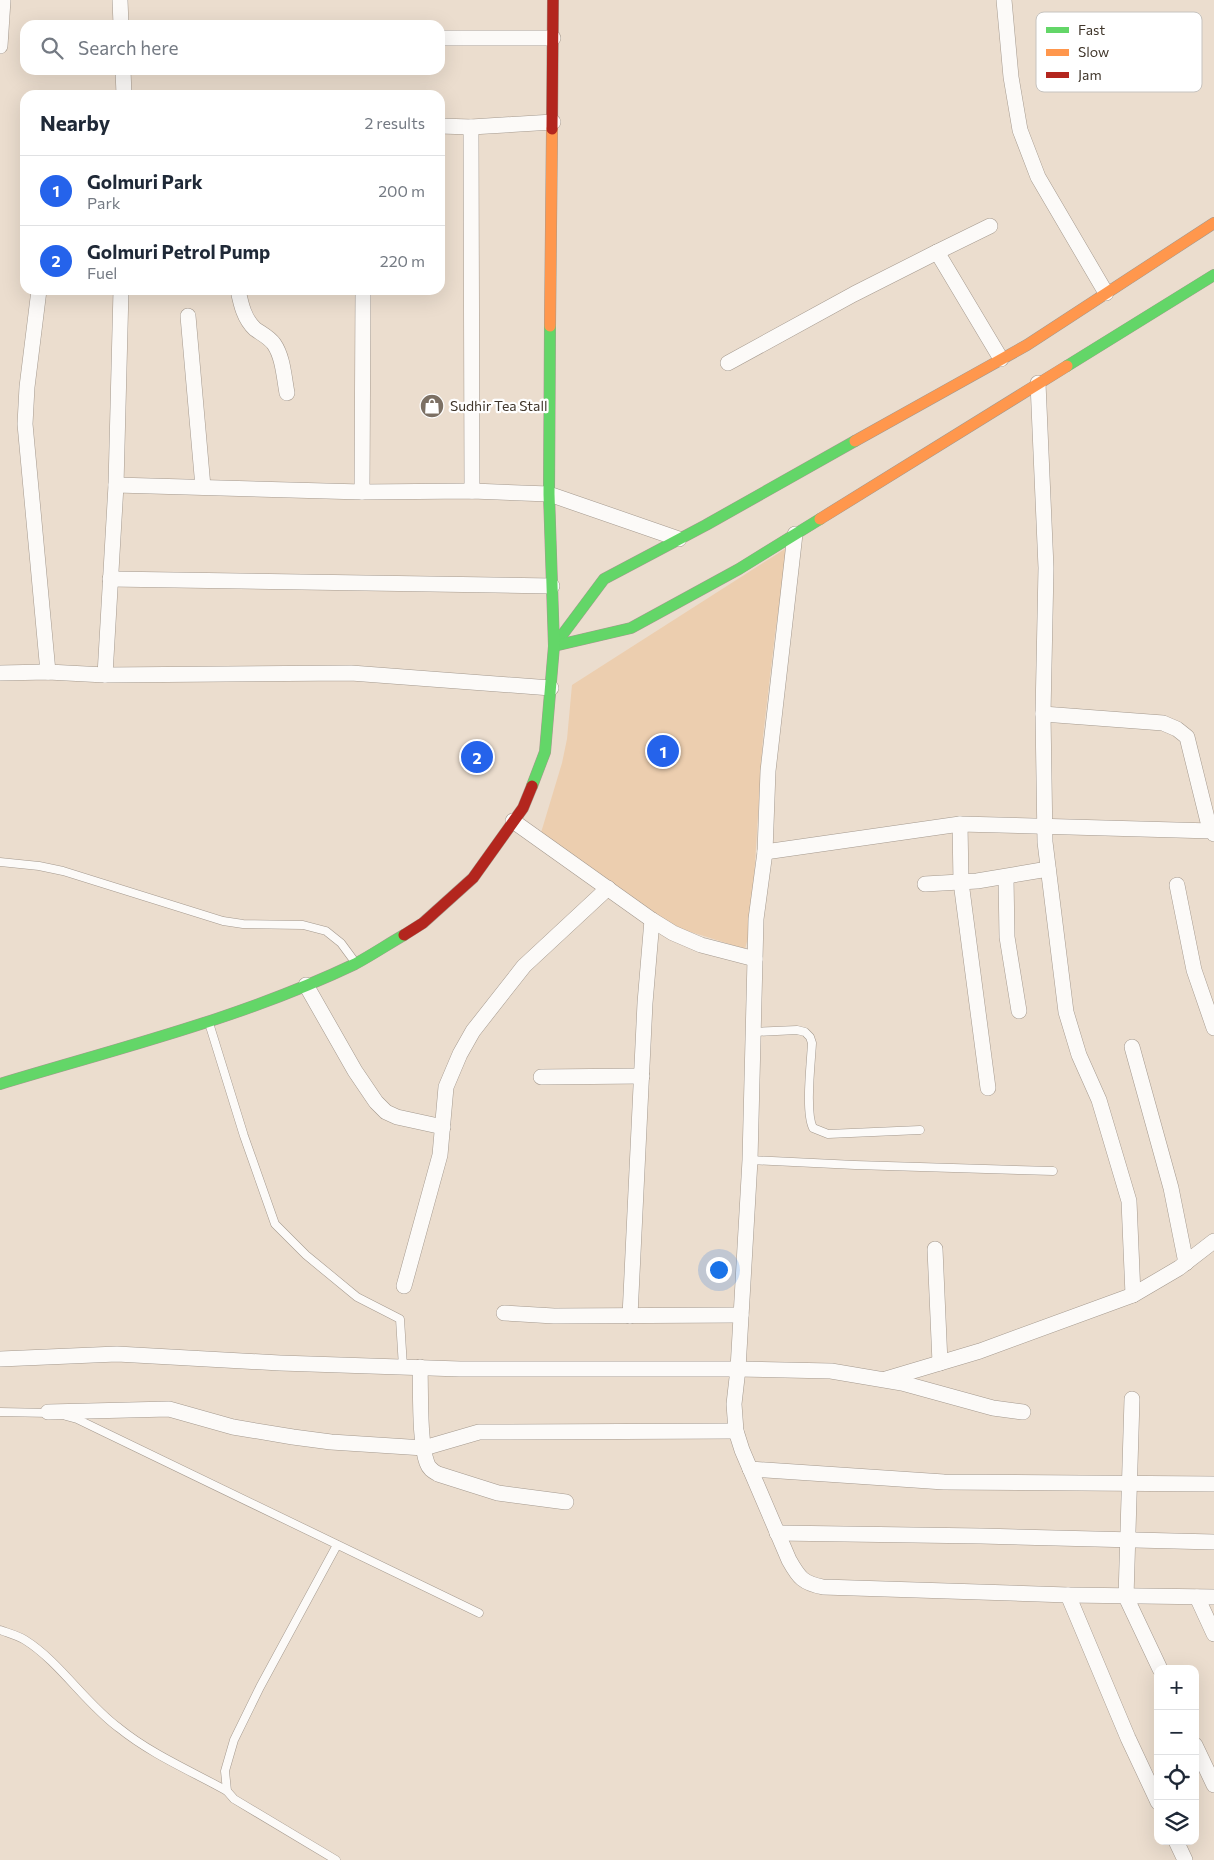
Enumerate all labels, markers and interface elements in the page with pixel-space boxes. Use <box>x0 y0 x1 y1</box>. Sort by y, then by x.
legend <box>1036 12 1202 92</box>
search box <box>20 20 445 75</box>
text: Fast <box>1078 21 1105 38</box>
icon: search <box>38 34 66 62</box>
text: Search here <box>78 36 178 59</box>
text: Slow <box>1078 43 1109 60</box>
text: Jam <box>1078 66 1102 83</box>
text: Nearby <box>40 110 110 135</box>
text: 2 results <box>364 113 425 132</box>
text: Golmuri Park <box>87 170 203 193</box>
text: 1 <box>52 181 60 200</box>
text: 200 m <box>378 181 425 200</box>
text: Park <box>87 193 120 212</box>
text: Golmuri Petrol Pump <box>87 240 270 263</box>
text: 2 <box>51 251 61 270</box>
text: 220 m <box>380 251 425 270</box>
text: Fuel <box>87 263 117 282</box>
shop icon: Sudhir Tea Stall <box>419 393 445 419</box>
place label: Sudhir Tea Stall <box>450 397 548 414</box>
pin: 1 <box>647 732 679 770</box>
pin: 2 <box>461 738 493 776</box>
your location <box>706 1257 732 1283</box>
map controls <box>1154 1665 1199 1845</box>
button: + <box>1154 1665 1199 1710</box>
button: − <box>1154 1710 1199 1755</box>
button: locate <box>1154 1755 1199 1800</box>
button: layers <box>1154 1800 1199 1845</box>

